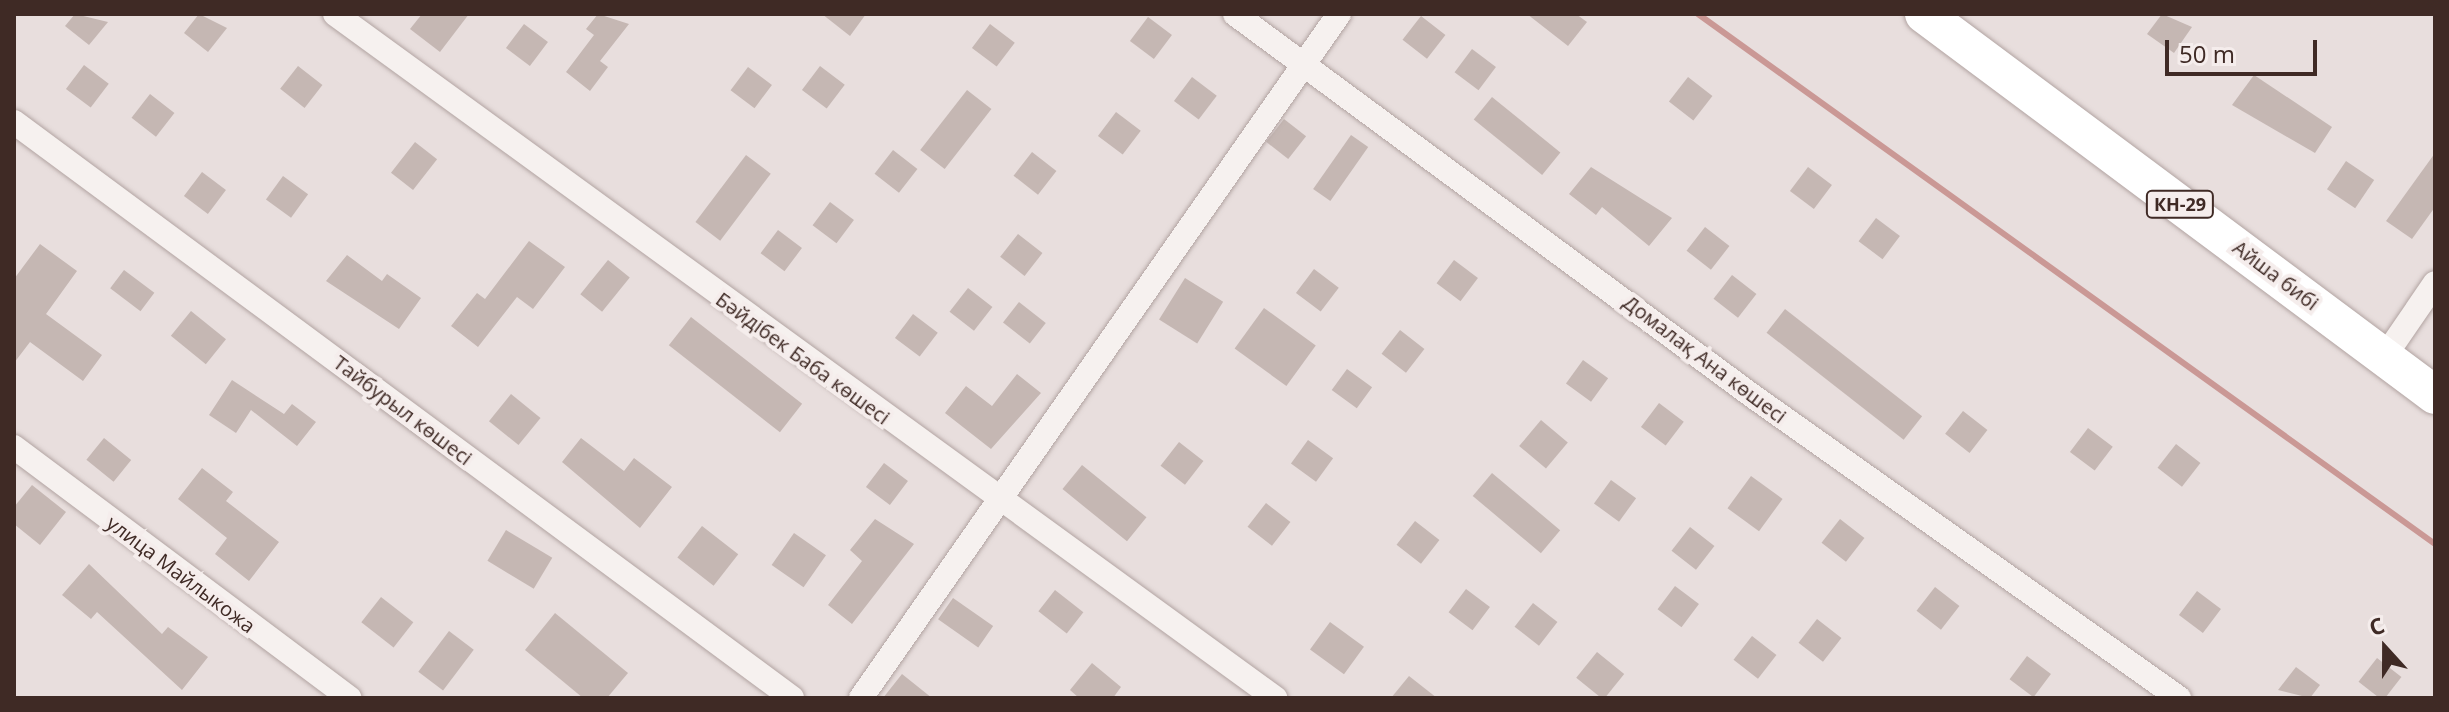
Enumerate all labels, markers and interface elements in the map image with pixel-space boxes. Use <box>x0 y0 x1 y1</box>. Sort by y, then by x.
scale bar <box>2169 24 2321 74</box>
text: 50 m <box>2179 37 2235 70</box>
road number: КН-29 <box>2144 190 2216 218</box>
street label: Айша бибі <box>2228 235 2324 315</box>
street label: Бәйдібек Баба көшесі <box>711 287 895 429</box>
street label: Домалақ Ана көшесі <box>1619 290 1791 428</box>
street label: Тайбурыл көшесі <box>329 350 477 470</box>
street label: улица Майлыкожа <box>102 510 260 638</box>
north arrow <box>2345 608 2425 688</box>
text: С <box>2364 609 2388 642</box>

